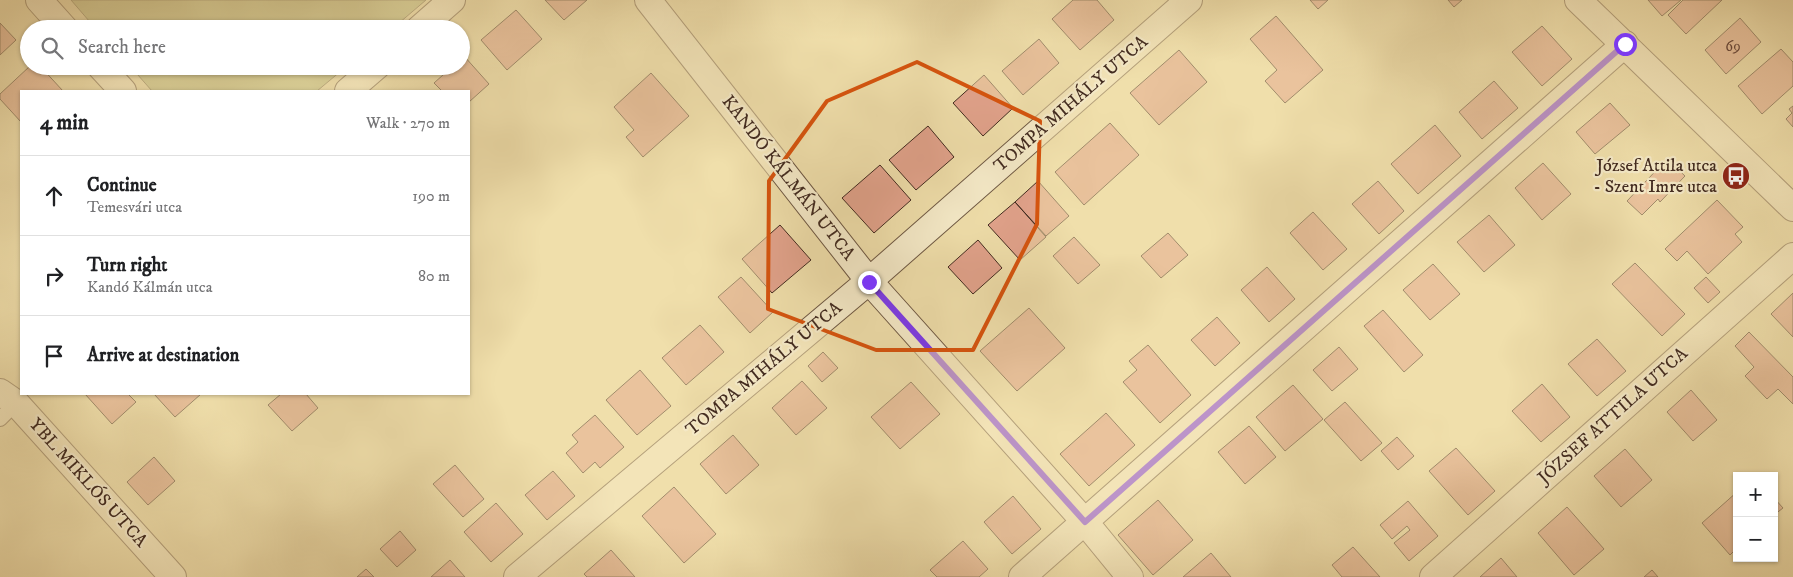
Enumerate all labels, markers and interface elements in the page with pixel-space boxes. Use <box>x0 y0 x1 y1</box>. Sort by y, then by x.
search box <box>20 20 470 75</box>
street label: TOMPA MIHÁLY UTCA <box>989 30 1153 177</box>
route start <box>1614 33 1637 56</box>
icon: search <box>38 34 66 62</box>
text: Search here <box>78 36 166 59</box>
house number: 69 <box>1725 37 1741 56</box>
street label: KANDÓ KÁLMÁN UTCA <box>717 90 860 265</box>
text: 4 min <box>40 110 89 136</box>
text: Walk · 270 m <box>366 113 450 133</box>
place label: József Attila utca - Szent Imre utca <box>1593 155 1717 198</box>
bus stop icon: József Attila utca - Szent Imre utca <box>1721 161 1751 191</box>
text: Continue <box>87 174 157 197</box>
icon: ahead <box>40 182 68 210</box>
text: 190 m <box>412 186 450 206</box>
text: Temesvári utca <box>87 197 182 217</box>
text: Turn right <box>87 254 167 277</box>
icon: right <box>40 262 68 290</box>
text: 80 m <box>418 266 450 286</box>
route end <box>858 271 881 294</box>
text: Kandó Kálmán utca <box>87 277 213 297</box>
street label: TOMPA MIHÁLY UTCA <box>681 296 847 441</box>
icon: arrive <box>40 342 68 370</box>
street label: JÓZSEF ATTILA UTCA <box>1532 343 1693 490</box>
text: Arrive at destination <box>87 344 239 367</box>
street label: YBL MIKLÓS UTCA <box>24 414 152 553</box>
map controls <box>1733 472 1778 562</box>
button: + <box>1733 472 1778 517</box>
button: − <box>1733 517 1778 562</box>

